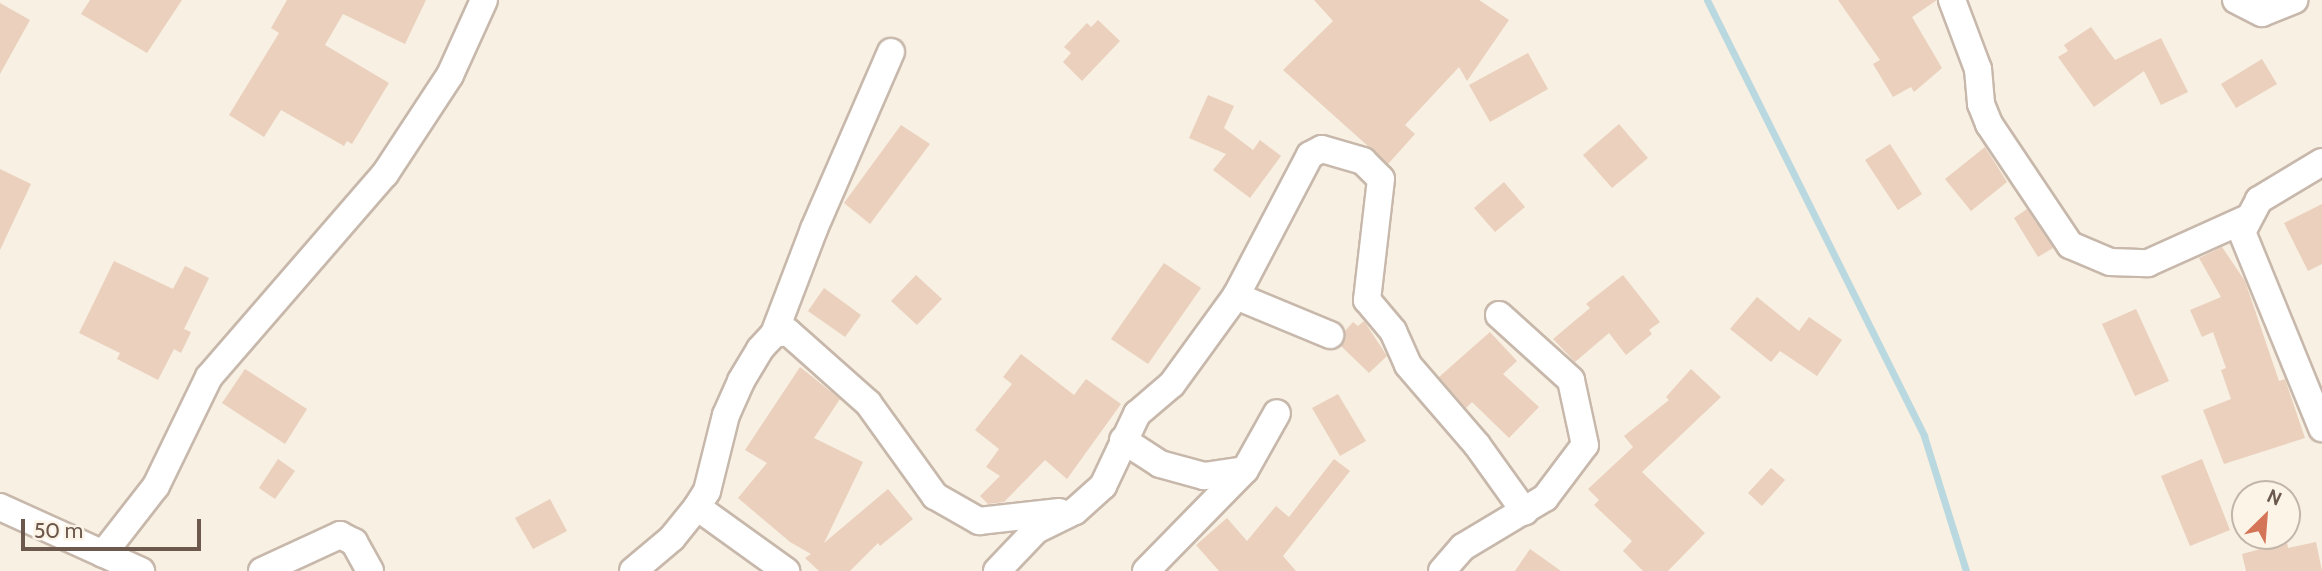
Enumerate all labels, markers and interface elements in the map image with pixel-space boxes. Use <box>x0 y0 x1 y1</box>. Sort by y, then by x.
north arrow <box>2231 480 2301 550</box>
text: N <box>2263 484 2285 511</box>
scale bar <box>24 504 205 548</box>
text: 50 m <box>34 518 83 543</box>

